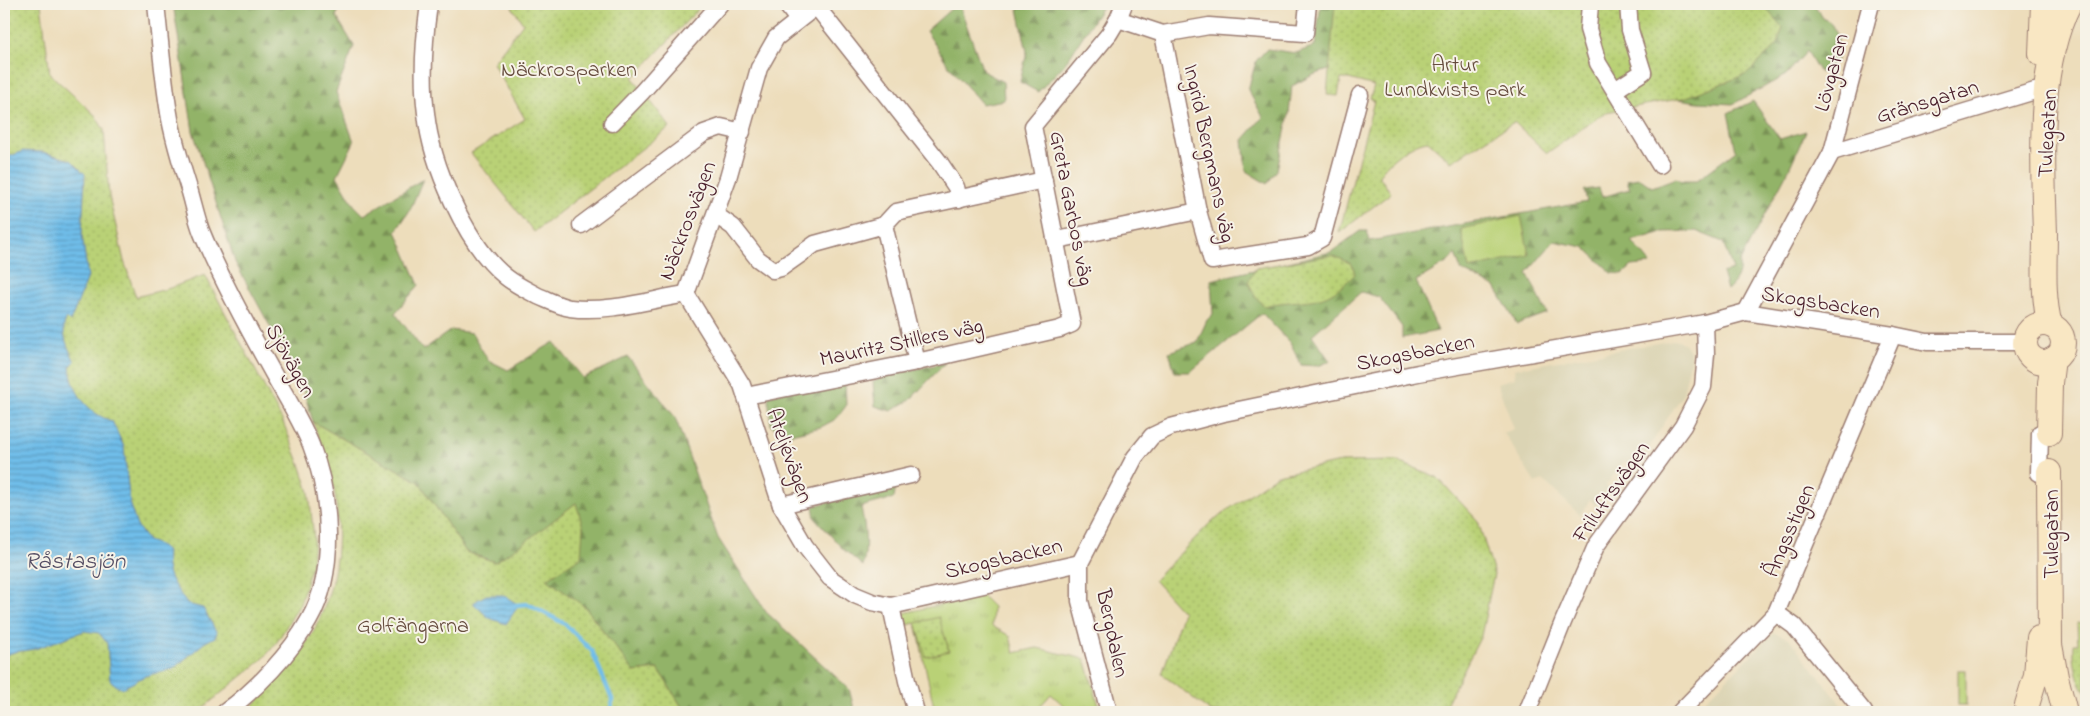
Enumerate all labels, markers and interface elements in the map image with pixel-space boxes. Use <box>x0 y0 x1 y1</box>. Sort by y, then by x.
street label: Lövgatan <box>1807 30 1860 116</box>
park label: Artur Lundkvists park <box>1384 50 1526 107</box>
park label: Näckrosparken <box>501 55 637 87</box>
street label: Ingrid Bergmans väg <box>1173 61 1243 246</box>
street label: Gränsgatan <box>1873 72 1983 135</box>
street label: Tulegatan <box>2031 88 2068 179</box>
street label: Greta Garbos väg <box>1038 128 1101 289</box>
street label: Näckrosvägen <box>651 157 727 286</box>
street label: Skogsbacken <box>1759 279 1882 330</box>
street label: Mauritz Stillers väg <box>817 311 987 378</box>
street label: Sjövägen <box>255 319 323 405</box>
street label: Skogsbacken <box>1354 327 1478 382</box>
street label: Ateljévägen <box>755 404 820 508</box>
street label: Friluftsvägen <box>1565 435 1660 551</box>
street label: Ängsstigen <box>1757 480 1826 583</box>
street label: Tulegatan <box>2037 489 2070 579</box>
street label: Skogsbacken <box>942 531 1066 590</box>
water label: Råstasjön <box>25 545 127 580</box>
street label: Bergdalen <box>1085 585 1136 681</box>
park label: Golfängarna <box>357 611 469 644</box>

